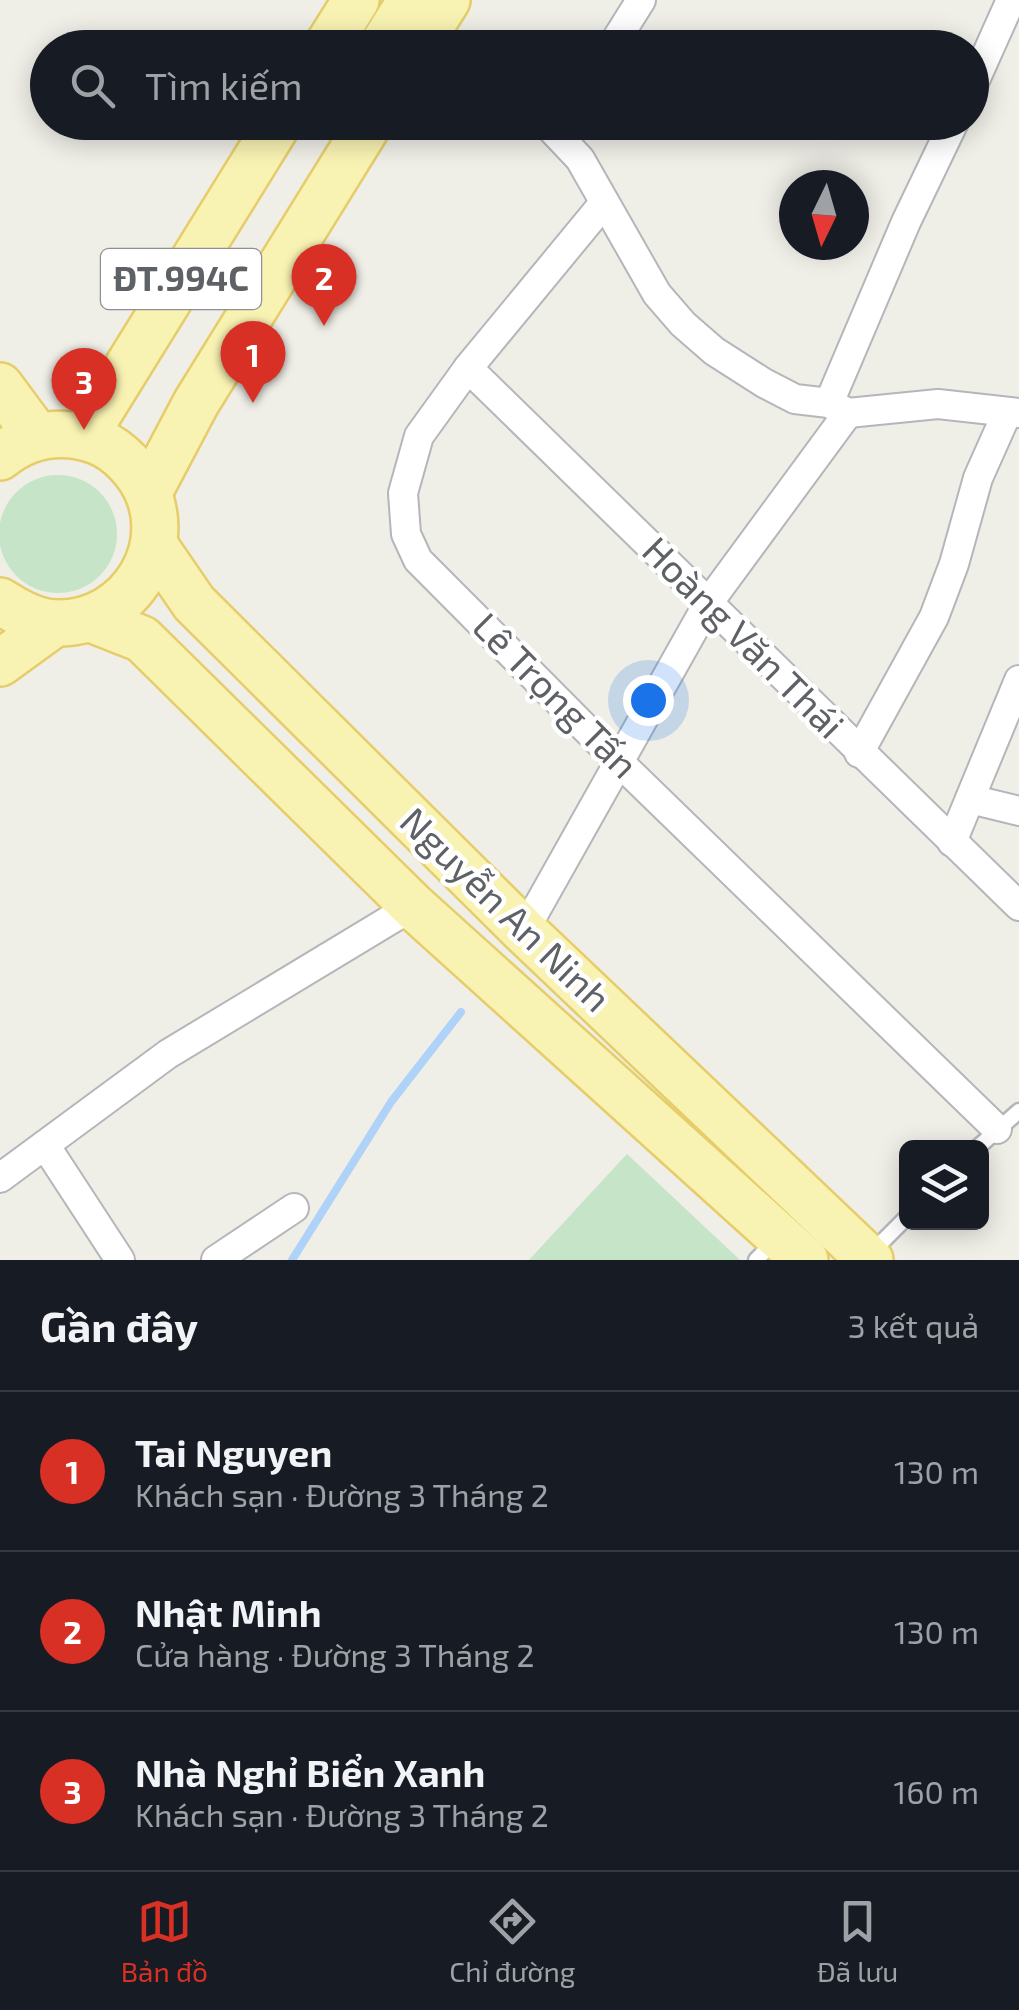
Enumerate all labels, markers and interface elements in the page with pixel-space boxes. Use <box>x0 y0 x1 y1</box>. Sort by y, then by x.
search box <box>30 30 989 140</box>
icon: search <box>65 58 120 113</box>
text: Tìm kiếm <box>145 62 303 108</box>
north arrow <box>779 170 869 260</box>
pin: 2 <box>292 244 356 326</box>
road number: ĐT.994C <box>101 249 261 309</box>
pin: 1 <box>220 320 286 403</box>
pin: 3 <box>52 348 116 430</box>
street label: Hoàng Văn Thái <box>634 526 855 747</box>
street label: Lê Trọng Tấn <box>464 602 649 787</box>
your location <box>623 675 674 726</box>
street label: Nguyễn An Ninh <box>392 797 621 1020</box>
map controls <box>899 1140 989 1230</box>
button: layers <box>899 1140 989 1230</box>
text: Gần đây <box>40 1300 198 1350</box>
text: 3 kết quả <box>848 1306 979 1344</box>
text: Tai Nguyen <box>135 1429 332 1475</box>
text: 1 <box>66 1452 79 1490</box>
text: 130 m <box>894 1452 979 1490</box>
text: Khách sạn · Đường 3 Tháng 2 <box>135 1475 549 1513</box>
text: Nhật Minh <box>135 1589 322 1635</box>
text: 2 <box>63 1612 82 1650</box>
text: 130 m <box>894 1612 979 1650</box>
text: Cửa hàng · Đường 3 Tháng 2 <box>135 1635 535 1673</box>
text: Nhà Nghỉ Biển Xanh <box>135 1749 485 1795</box>
text: 3 <box>63 1772 82 1810</box>
text: 160 m <box>893 1772 979 1810</box>
text: Khách sạn · Đường 3 Tháng 2 <box>135 1795 549 1833</box>
tab: Bản đồ <box>121 1894 208 1988</box>
tab: Chỉ đường <box>449 1894 575 1988</box>
tab: Đã lưu <box>817 1894 898 1988</box>

